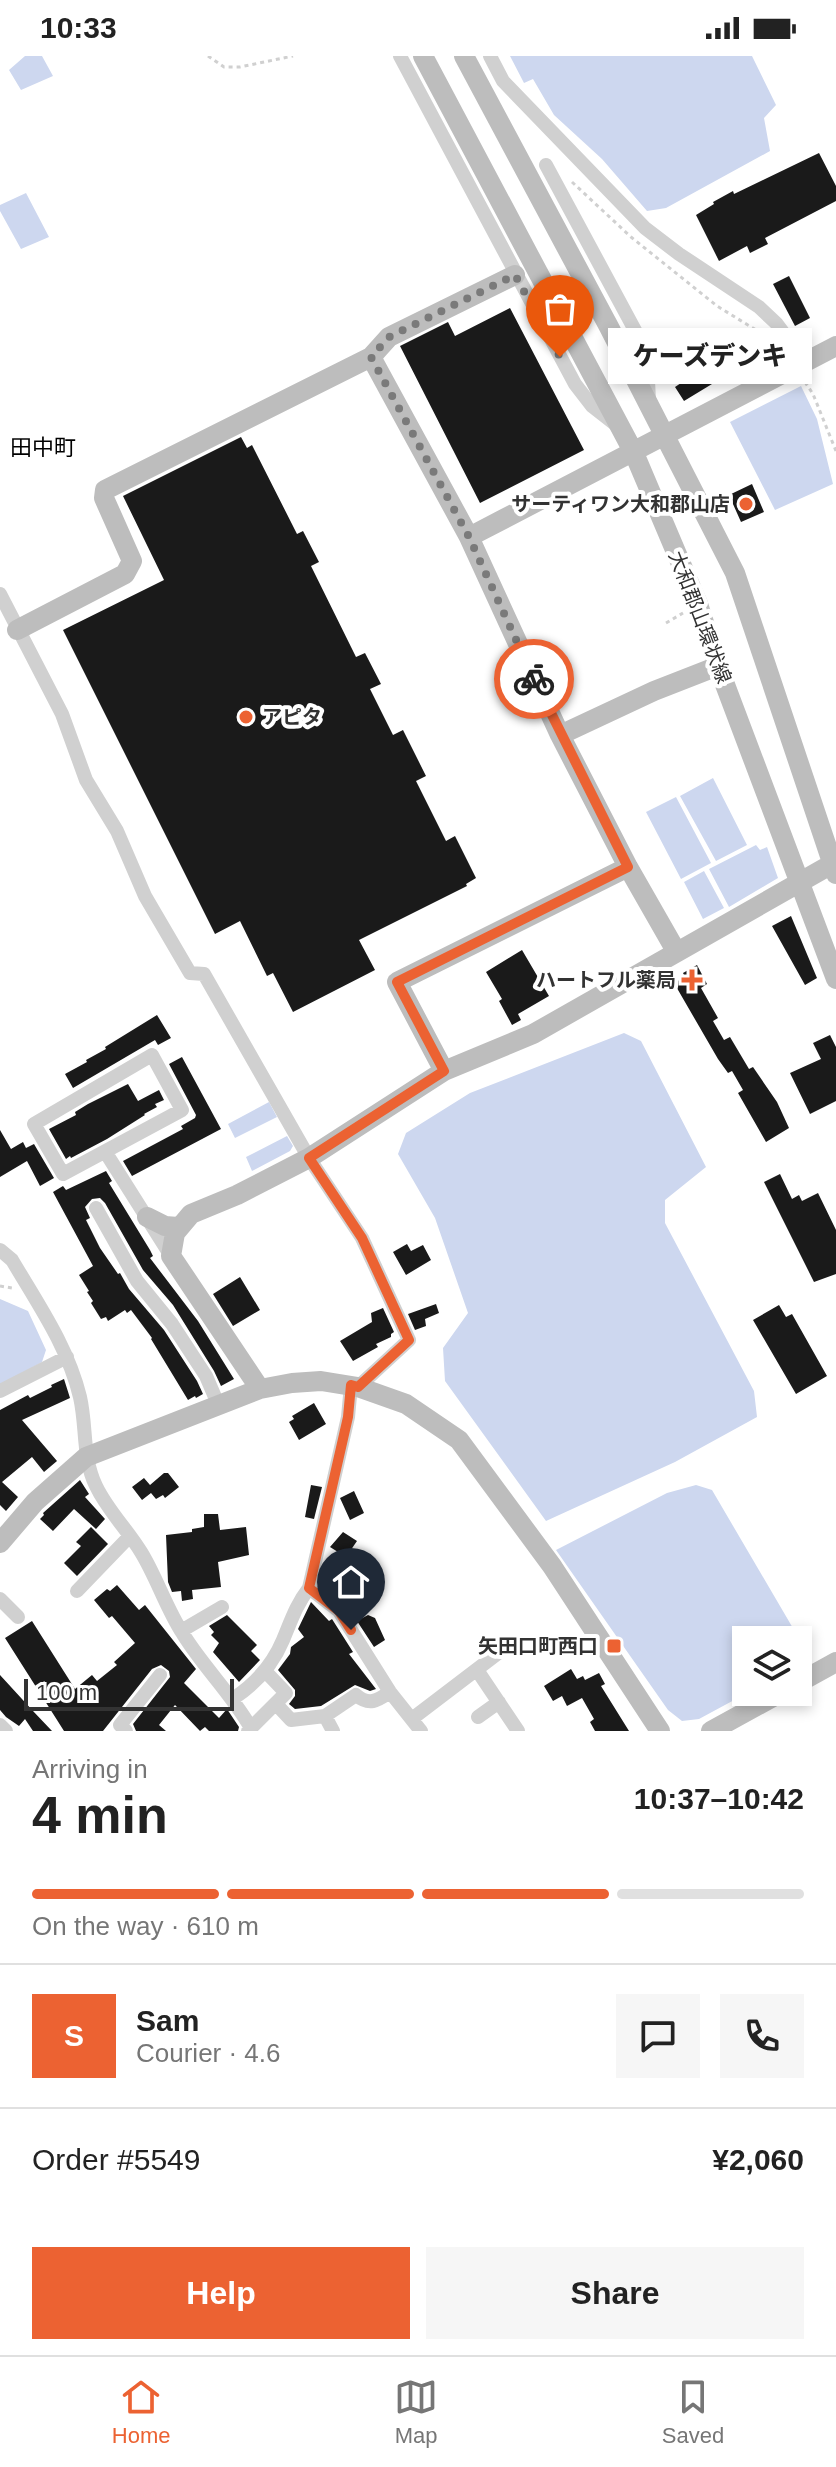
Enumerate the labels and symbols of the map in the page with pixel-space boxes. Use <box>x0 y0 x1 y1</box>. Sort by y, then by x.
pin <box>526 275 594 357</box>
callout: ケーズデンキ <box>608 329 812 385</box>
district label: 田中町 <box>10 435 76 460</box>
place label: サーティワン大和郡山店 <box>511 493 730 515</box>
marker: サーティワン大和郡山店 <box>737 495 755 513</box>
street label: 大和郡山環状線 <box>665 548 735 686</box>
courier <box>494 639 574 719</box>
place label: アピタ <box>262 706 322 728</box>
marker: アピタ <box>237 708 255 726</box>
place label: ハートフル薬局 <box>536 969 676 991</box>
marker: ハートフル薬局 <box>683 971 701 989</box>
pin <box>317 1548 385 1630</box>
place label: 矢田口町西口 <box>478 1635 598 1657</box>
marker: 矢田口町西口 <box>605 1637 623 1655</box>
scale bar <box>24 1675 234 1711</box>

